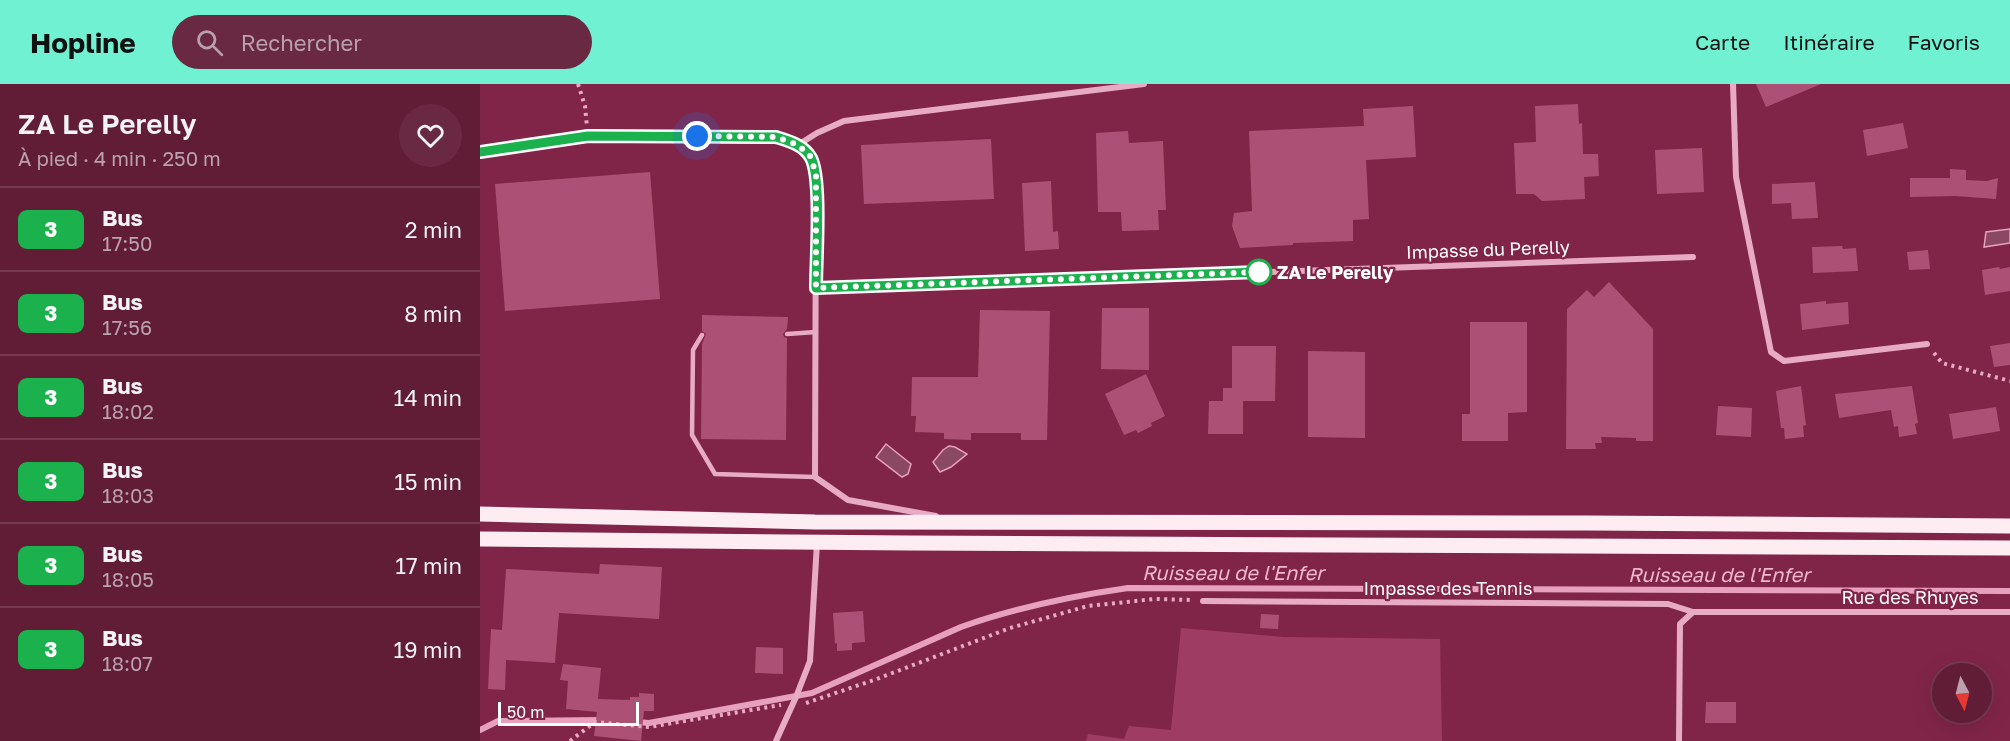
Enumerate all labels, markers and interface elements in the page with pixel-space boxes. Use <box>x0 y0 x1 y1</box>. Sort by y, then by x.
search box <box>172 15 592 69</box>
text: Hopline <box>30 26 136 59</box>
icon: search <box>193 26 226 59</box>
text: Rechercher <box>241 29 362 56</box>
text: Carte <box>1695 29 1750 55</box>
text: Itinéraire <box>1783 29 1875 55</box>
text: Favoris <box>1908 29 1980 55</box>
button: heart <box>399 104 462 167</box>
text: ZA Le Perelly <box>18 107 197 140</box>
your location <box>682 121 712 151</box>
text: À pied · 4 min · 250 m <box>18 146 221 170</box>
text: Bus <box>102 204 143 231</box>
text: 3 <box>45 216 57 242</box>
text: 2 min <box>405 216 462 243</box>
text: 17:50 <box>102 231 152 255</box>
street label: Impasse du Perelly <box>1406 235 1570 263</box>
marker: ZA Le Perelly <box>1246 259 1272 285</box>
place label: ZA Le Perelly <box>1277 261 1394 283</box>
text: Bus <box>102 288 143 315</box>
text: 3 <box>45 300 57 326</box>
text: 8 min <box>404 300 462 327</box>
text: 17:56 <box>102 315 152 339</box>
text: Bus <box>102 372 143 399</box>
text: 3 <box>45 384 57 410</box>
text: 14 min <box>394 384 462 411</box>
text: 18:02 <box>102 399 154 423</box>
text: Bus <box>102 456 143 483</box>
text: 3 <box>45 468 57 494</box>
text: 15 min <box>394 468 462 495</box>
text: 18:03 <box>102 483 154 507</box>
text: Bus <box>102 540 143 567</box>
text: 3 <box>45 552 57 578</box>
text: 17 min <box>395 552 462 579</box>
water label: Ruisseau de l'Enfer <box>1142 560 1327 584</box>
water label: Ruisseau de l'Enfer <box>1628 562 1813 586</box>
text: 18:05 <box>102 567 154 591</box>
street label: Impasse des Tennis <box>1364 577 1532 599</box>
street label: Rue des Rhuyes <box>1841 586 1979 608</box>
text: Bus <box>102 624 143 651</box>
text: 3 <box>45 636 57 662</box>
text: 19 min <box>394 636 462 663</box>
text: 18:07 <box>102 651 153 675</box>
north arrow <box>1932 663 1992 723</box>
map controls <box>1932 663 1992 723</box>
scale bar <box>498 699 639 726</box>
text: 50 m <box>507 702 544 722</box>

